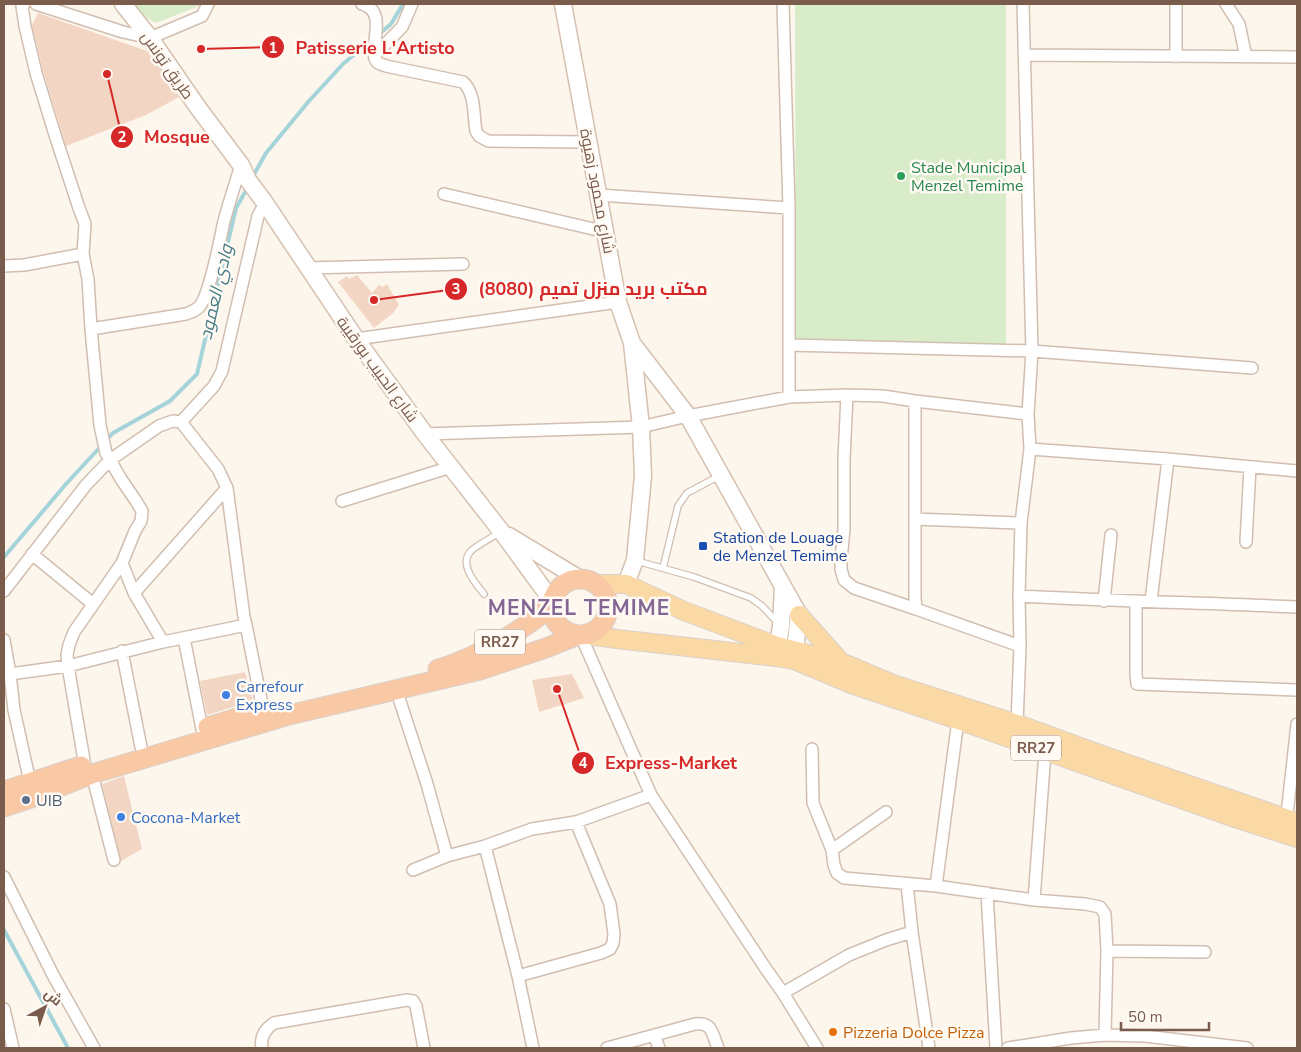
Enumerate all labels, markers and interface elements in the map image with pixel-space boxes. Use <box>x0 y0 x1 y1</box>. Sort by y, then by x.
street label: طريق تونس <box>136 27 199 104</box>
callout: Patisserie L'Artisto <box>261 31 465 64</box>
text: Patisserie L'Artisto <box>295 36 455 60</box>
text: 1 <box>268 38 278 58</box>
callout: Mosque <box>109 120 220 153</box>
text: Mosque <box>144 125 210 149</box>
text: 2 <box>117 127 127 147</box>
street label: شارع محمود زهيوة <box>574 127 620 256</box>
place label: Stade Municipal Menzel Temime <box>911 157 1026 197</box>
marker: Stade Municipal Menzel Temime <box>895 170 907 182</box>
water label: وادي العمود <box>193 241 241 342</box>
callout: مكتب بريد منزل تميم (8080) <box>444 273 718 306</box>
text: مكتب بريد منزل تميم (8080) <box>478 277 708 301</box>
text: 3 <box>451 279 461 299</box>
street label: شارع الحبيب بورقيبة <box>331 312 423 427</box>
place label: Station de Louage de Menzel Temime <box>713 527 847 567</box>
marker: Station de Louage de Menzel Temime <box>697 540 709 552</box>
district label: MENZEL TEMIME <box>488 594 670 622</box>
road number: RR27 <box>475 630 525 654</box>
place label: Carrefour Express <box>236 676 304 716</box>
marker: Carrefour Express <box>220 689 232 701</box>
road number: RR27 <box>1011 736 1061 760</box>
callout: Express-Market <box>570 746 747 779</box>
text: Express-Market <box>605 751 737 775</box>
text: 4 <box>578 753 588 773</box>
place label: UIB <box>36 790 63 812</box>
marker: UIB <box>20 794 32 806</box>
place label: Cocona-Market <box>131 807 241 829</box>
marker: Cocona-Market <box>115 811 127 823</box>
north arrow <box>20 982 70 1032</box>
text: ش <box>40 984 66 1010</box>
scale bar <box>1121 1000 1208 1032</box>
text: 50 m <box>1128 1007 1163 1027</box>
place label: Pizzeria Dolce Pizza <box>843 1022 984 1044</box>
marker: Pizzeria Dolce Pizza <box>827 1026 839 1038</box>

